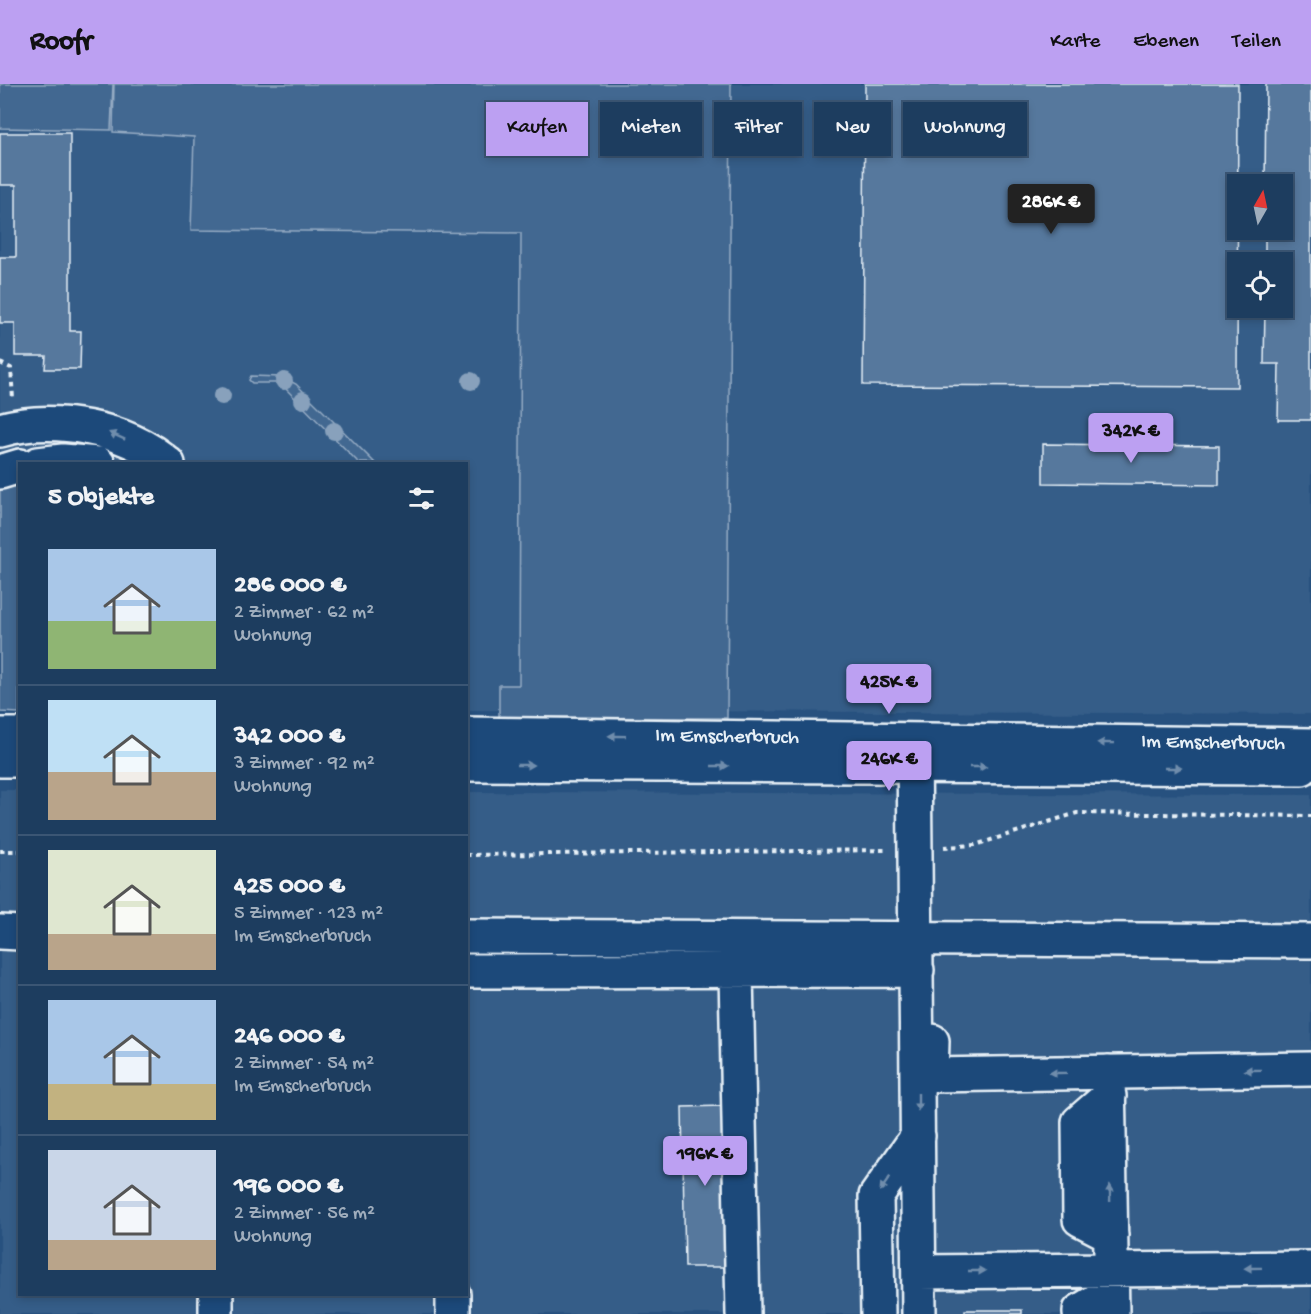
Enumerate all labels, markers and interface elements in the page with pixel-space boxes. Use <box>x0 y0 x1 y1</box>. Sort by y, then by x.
text: Roofr <box>30 26 92 59</box>
text: Karte <box>1050 30 1100 55</box>
text: Ebenen <box>1133 30 1199 55</box>
text: Teilen <box>1232 30 1281 55</box>
chip: Kaufen <box>486 102 588 156</box>
chip: Mieten <box>600 102 702 156</box>
chip: Filter <box>714 102 802 156</box>
chip: Neu <box>814 102 891 156</box>
chip: Wohnung <box>903 102 1027 156</box>
north arrow <box>1227 174 1293 240</box>
map controls <box>1227 174 1293 318</box>
pin: 286K € <box>1002 184 1100 235</box>
text: 286K € <box>1022 192 1080 215</box>
button: locate <box>1227 252 1293 318</box>
pin: 342K € <box>1082 413 1180 464</box>
text: 342K € <box>1102 421 1160 444</box>
one-way arrow <box>108 431 125 440</box>
icon: filters <box>405 482 438 515</box>
text: 5 Objekte <box>48 483 154 514</box>
text: 286 000 € <box>234 571 346 602</box>
icon: home <box>96 573 168 645</box>
text: 2 Zimmer · 62 m² <box>234 602 374 625</box>
text: Wohnung <box>234 625 312 648</box>
pin: 425K € <box>840 664 938 715</box>
text: 425K € <box>860 672 918 695</box>
text: 342 000 € <box>234 722 345 753</box>
icon: home <box>96 724 168 796</box>
street label: Im Emscherbruch <box>655 724 799 752</box>
street label: Im Emscherbruch <box>1141 730 1285 758</box>
one-way arrow <box>607 732 626 741</box>
one-way arrow <box>1096 738 1115 748</box>
pin: 246K € <box>840 741 938 792</box>
text: 246K € <box>860 749 918 772</box>
text: 3 Zimmer · 92 m² <box>234 753 375 776</box>
one-way arrow <box>515 760 534 769</box>
one-way arrow <box>710 761 729 770</box>
one-way arrow <box>968 762 987 772</box>
one-way arrow <box>1163 763 1182 773</box>
text: Wohnung <box>234 776 312 799</box>
text: 425 000 € <box>234 872 345 903</box>
icon: home <box>96 874 168 946</box>
text: 5 Zimmer · 123 m² <box>234 903 383 926</box>
text: Im Emscherbruch <box>234 926 371 949</box>
text: 246 000 € <box>234 1022 344 1053</box>
icon: home <box>96 1024 168 1096</box>
text: 2 Zimmer · 54 m² <box>234 1053 374 1076</box>
one-way arrow <box>1243 1065 1262 1075</box>
one-way arrow <box>1048 1068 1067 1078</box>
text: Im Emscherbruch <box>234 1076 371 1099</box>
one-way arrow <box>913 1092 923 1111</box>
pin: 196K € <box>656 1136 754 1187</box>
text: 196K € <box>677 1144 733 1167</box>
text: 196 000 € <box>234 1172 343 1203</box>
icon: home <box>96 1174 168 1246</box>
one-way arrow <box>879 1176 891 1192</box>
one-way arrow <box>1105 1183 1115 1202</box>
text: 2 Zimmer · 56 m² <box>234 1203 375 1226</box>
text: Wohnung <box>234 1226 312 1249</box>
one-way arrow <box>1243 1263 1262 1273</box>
one-way arrow <box>968 1266 987 1276</box>

